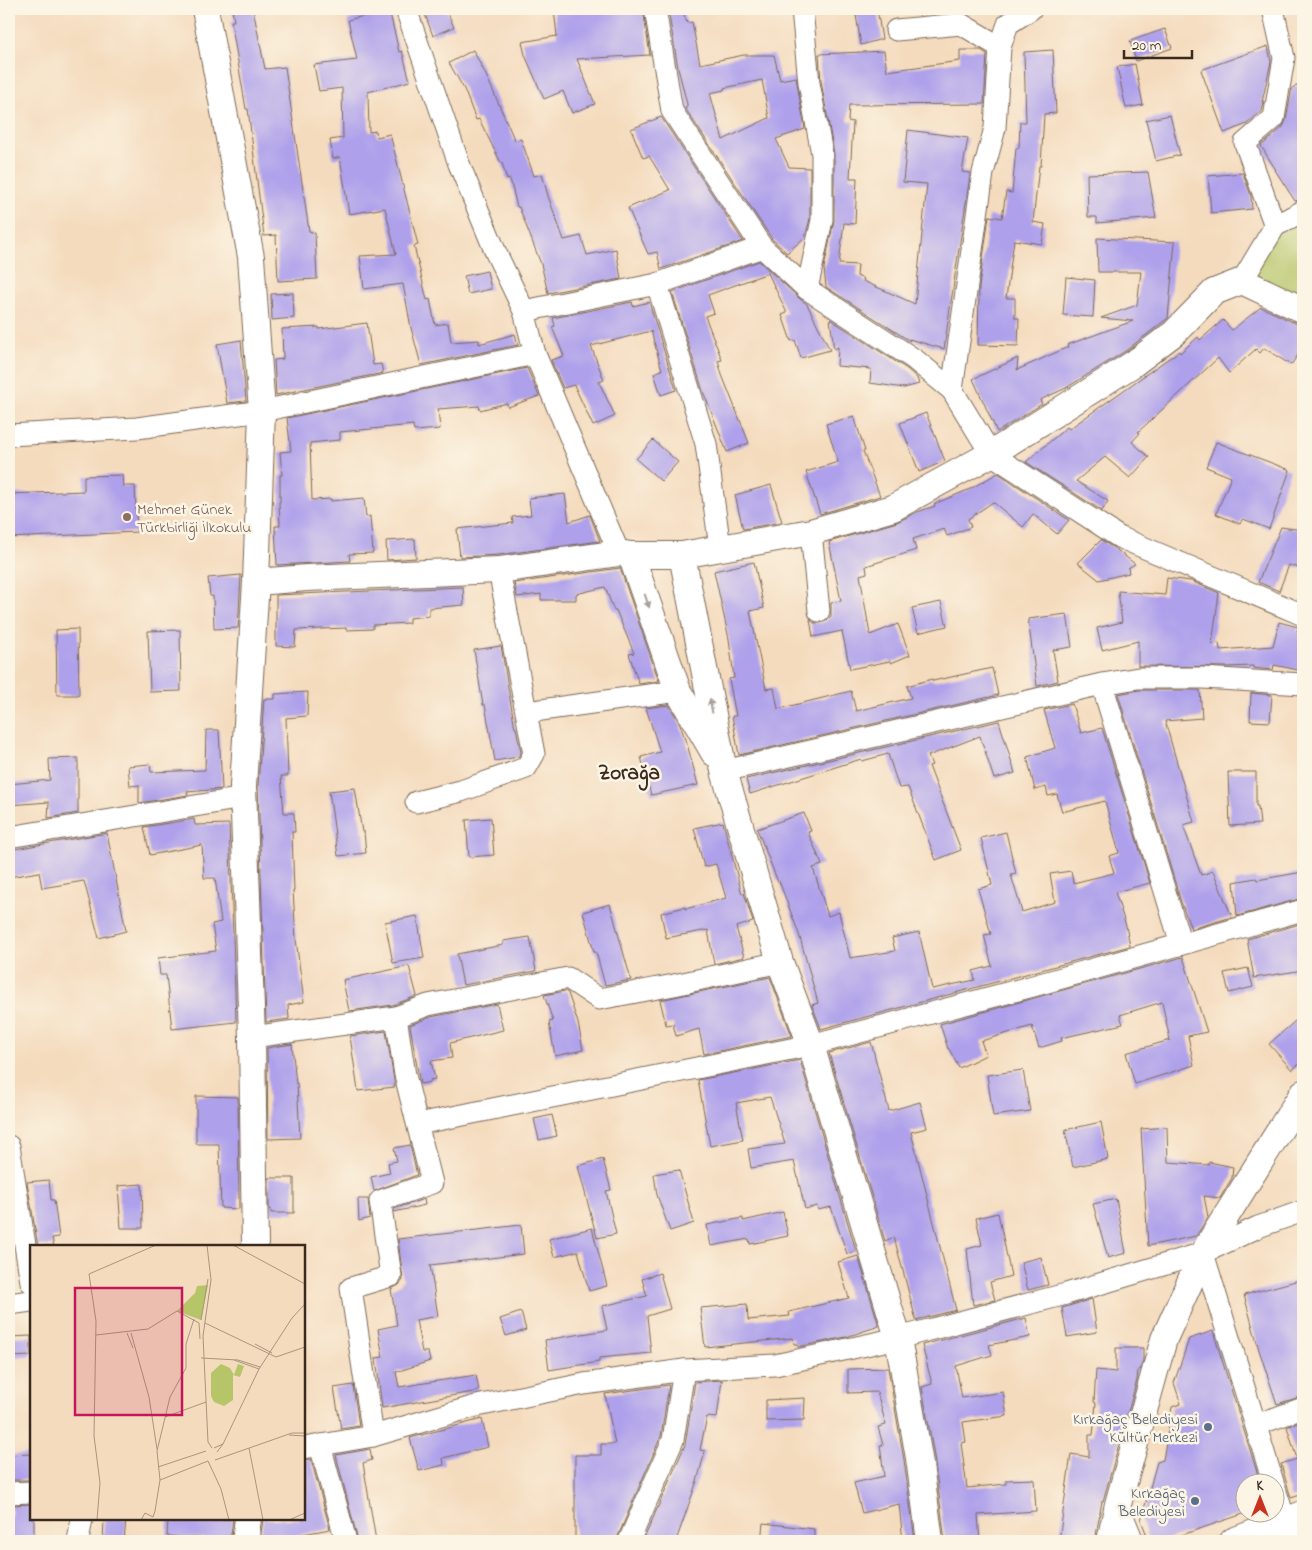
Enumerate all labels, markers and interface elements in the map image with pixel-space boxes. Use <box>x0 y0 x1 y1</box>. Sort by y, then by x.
scale bar <box>1124 28 1192 60</box>
text: 20 m <box>1132 35 1162 57</box>
place label: Mehmet Günek Türkbirliği İlkokulu <box>137 498 251 540</box>
marker: Mehmet Günek Türkbirliği İlkokulu <box>121 511 133 523</box>
one-way arrow <box>643 594 651 609</box>
one-way arrow <box>707 698 715 714</box>
district label: Zorağa <box>598 759 660 791</box>
inset map <box>30 1245 305 1520</box>
place label: Kırkağaç Belediyesi Kültür Merkezi <box>1073 1408 1198 1450</box>
marker: Kırkağaç Belediyesi Kültür Merkezi <box>1202 1421 1214 1433</box>
north arrow <box>1234 1472 1284 1522</box>
text: K <box>1257 1476 1265 1497</box>
place label: Kırkağaç Belediyesi <box>1117 1482 1186 1524</box>
marker: Kırkağaç Belediyesi <box>1189 1495 1201 1507</box>

